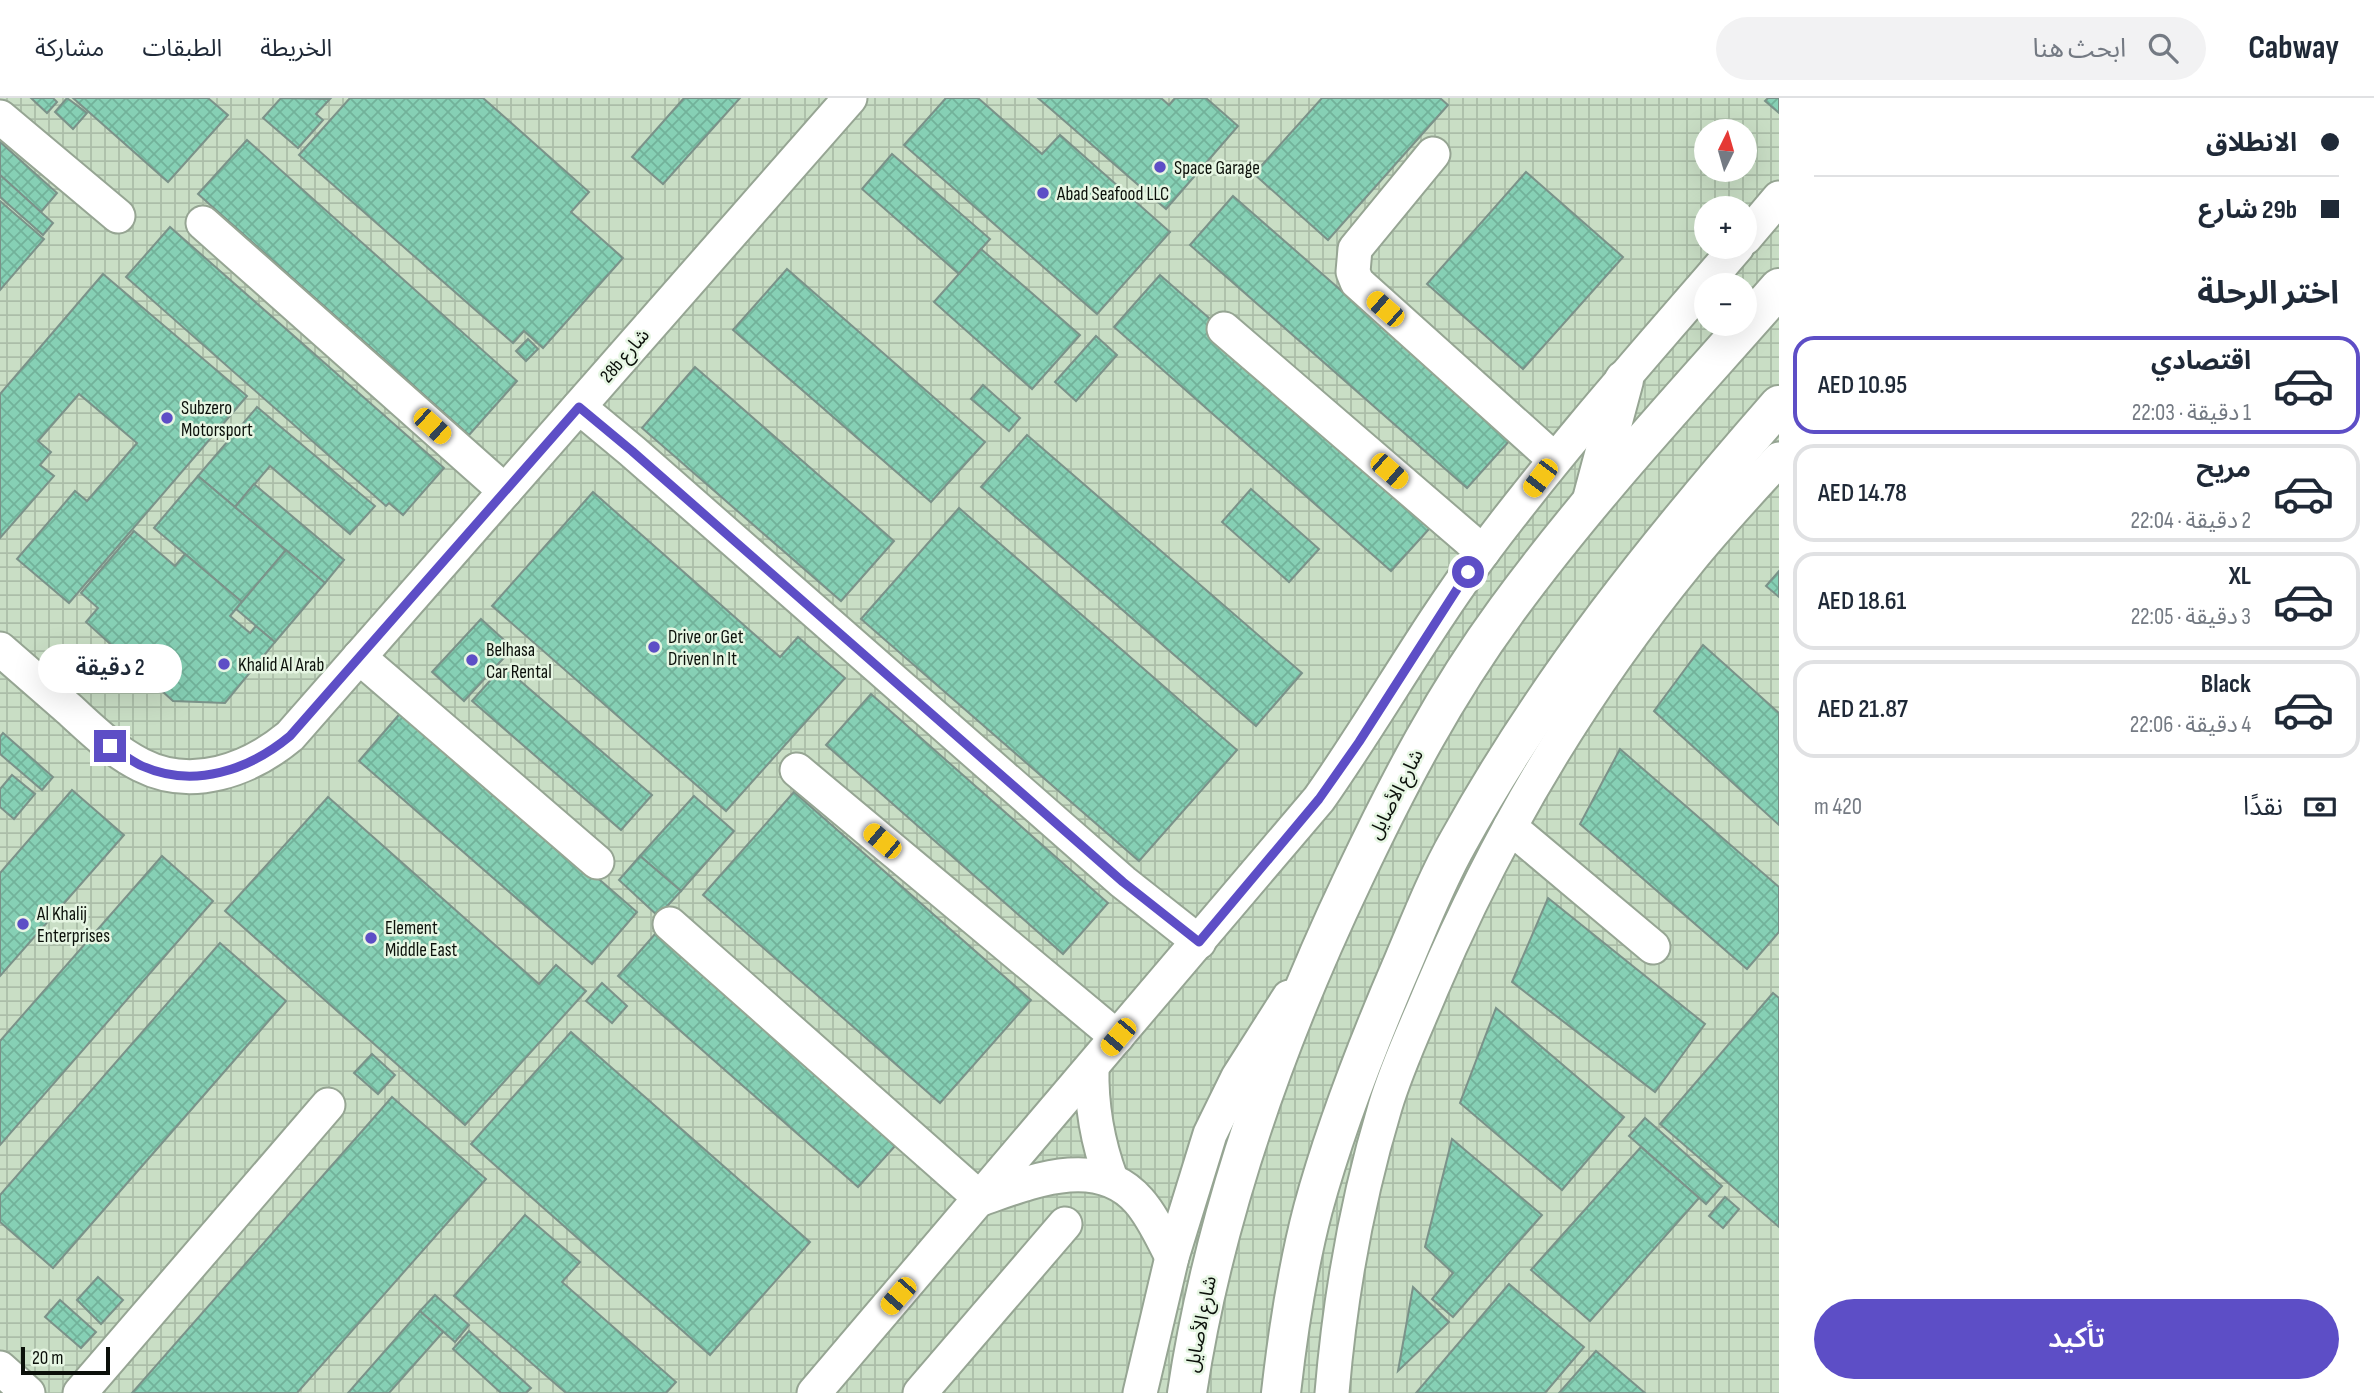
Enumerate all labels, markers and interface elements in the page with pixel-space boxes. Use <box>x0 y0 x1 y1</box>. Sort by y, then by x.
search box <box>1716 17 2206 80</box>
text: Cabway <box>2248 28 2339 68</box>
icon: search <box>2144 29 2182 67</box>
text: مشاركة <box>35 34 104 63</box>
text: الطبقات <box>142 34 222 63</box>
text: الخريطة <box>260 34 332 63</box>
text: ابحث هنا <box>2032 34 2126 65</box>
north arrow <box>1694 119 1757 182</box>
map controls <box>1694 119 1757 336</box>
text: الانطلاق <box>2206 128 2297 159</box>
place label: Space Garage <box>1174 157 1260 180</box>
marker: Space Garage <box>1152 159 1168 175</box>
place label: Abad Seafood LLC <box>1056 183 1169 206</box>
marker: Abad Seafood LLC <box>1035 185 1051 201</box>
text: 29b شارع <box>2198 195 2297 226</box>
button: + <box>1694 196 1757 259</box>
button: − <box>1694 273 1757 336</box>
text: اختر الرحلة <box>2197 274 2339 313</box>
car <box>1363 287 1408 331</box>
street label: 28b شارع <box>595 324 656 388</box>
text: اقتصادي <box>2151 346 2251 377</box>
icon: car <box>2272 354 2335 417</box>
text: AED 10.95 <box>1818 370 1907 401</box>
place label: Subzero Motorsport <box>181 397 253 442</box>
text: 1 دقيقة · 22:03 <box>2132 399 2251 427</box>
car <box>410 404 455 448</box>
marker: Subzero Motorsport <box>159 410 175 426</box>
car <box>1367 449 1412 493</box>
text: مريح <box>2196 454 2251 485</box>
car <box>1519 455 1562 501</box>
icon: car <box>2272 462 2335 525</box>
text: AED 14.78 <box>1818 478 1907 509</box>
text: 2 دقيقة · 22:04 <box>2130 507 2251 535</box>
route start <box>1452 556 1484 588</box>
text: XL <box>2229 561 2251 592</box>
icon: car <box>2272 570 2335 633</box>
text: AED 18.61 <box>1818 586 1906 617</box>
text: 3 دقيقة · 22:05 <box>2131 603 2251 631</box>
place label: Drive or Get Driven In It <box>668 626 744 671</box>
place label: Belhasa Car Rental <box>486 639 552 684</box>
marker: Drive or Get Driven In It <box>646 639 662 655</box>
callout: 2 دقيقة <box>38 644 182 694</box>
marker: Belhasa Car Rental <box>464 652 480 668</box>
text: 2 دقيقة <box>75 654 145 682</box>
place label: Khalid Al Arab <box>238 654 324 677</box>
marker: Khalid Al Arab <box>216 656 232 672</box>
text: Black <box>2201 669 2251 700</box>
icon: car <box>2272 678 2335 741</box>
text: AED 21.87 <box>1818 694 1908 725</box>
text: 4 دقيقة · 22:06 <box>2130 711 2251 739</box>
route end <box>94 730 126 762</box>
street label: شارع الأصايل <box>1364 746 1430 844</box>
icon: cash <box>2301 788 2339 826</box>
text: نقدًا <box>2243 792 2283 823</box>
text: 420 m <box>1814 793 1862 821</box>
car <box>860 819 905 863</box>
place label: Al Khalij Enterprises <box>36 903 110 948</box>
marker: Al Khalij Enterprises <box>15 916 31 932</box>
place label: Element Middle East <box>385 917 458 962</box>
marker: Element Middle East <box>363 930 379 946</box>
car <box>1097 1014 1140 1060</box>
car <box>877 1273 920 1319</box>
street label: شارع الأصايل <box>1181 1274 1223 1375</box>
button: تأكيد <box>1814 1299 2339 1379</box>
scale bar <box>21 1344 110 1376</box>
text: 20 m <box>32 1347 64 1370</box>

